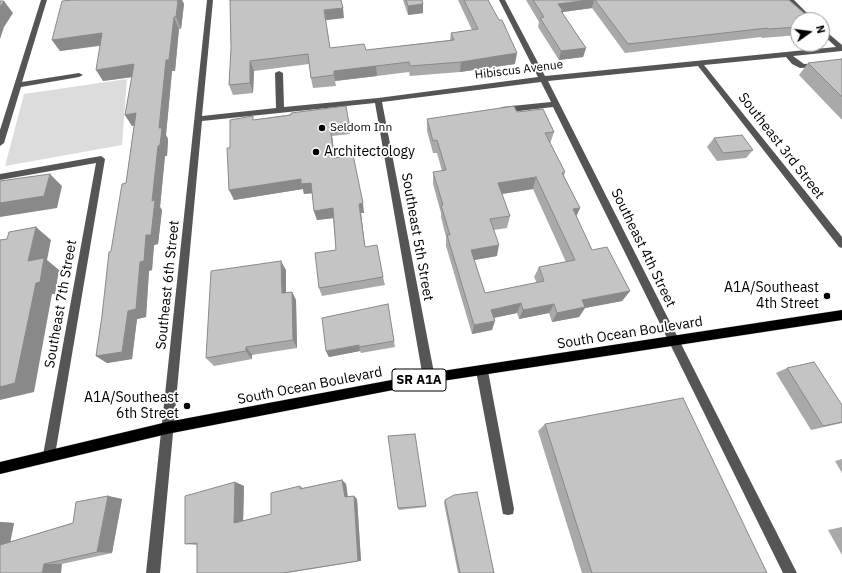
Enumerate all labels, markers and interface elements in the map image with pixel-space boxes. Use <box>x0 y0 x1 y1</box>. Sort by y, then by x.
north arrow <box>790 12 830 52</box>
text: N <box>813 24 828 35</box>
street label: Hibiscus Avenue <box>474 57 564 83</box>
street label: Southeast 3rd Street <box>734 90 828 202</box>
place label: Seldom Inn <box>330 121 392 135</box>
marker: Seldom Inn <box>317 123 327 133</box>
place label: Architectology <box>324 144 415 160</box>
marker: Architectology <box>311 147 321 157</box>
street label: Southeast 5th Street <box>397 172 437 302</box>
street label: Southeast 4th Street <box>607 186 679 310</box>
street label: Southeast 6th Street <box>153 220 183 350</box>
street label: Southeast 7th Street <box>41 239 81 369</box>
place label: A1A/Southeast 4th Street <box>724 280 819 312</box>
marker: A1A/Southeast 4th Street <box>822 291 832 301</box>
street label: South Ocean Boulevard <box>556 313 704 353</box>
street label: South Ocean Boulevard <box>236 364 384 408</box>
road number: SR A1A <box>392 369 446 391</box>
place label: A1A/Southeast 6th Street <box>84 390 179 422</box>
marker: A1A/Southeast 6th Street <box>182 401 192 411</box>

